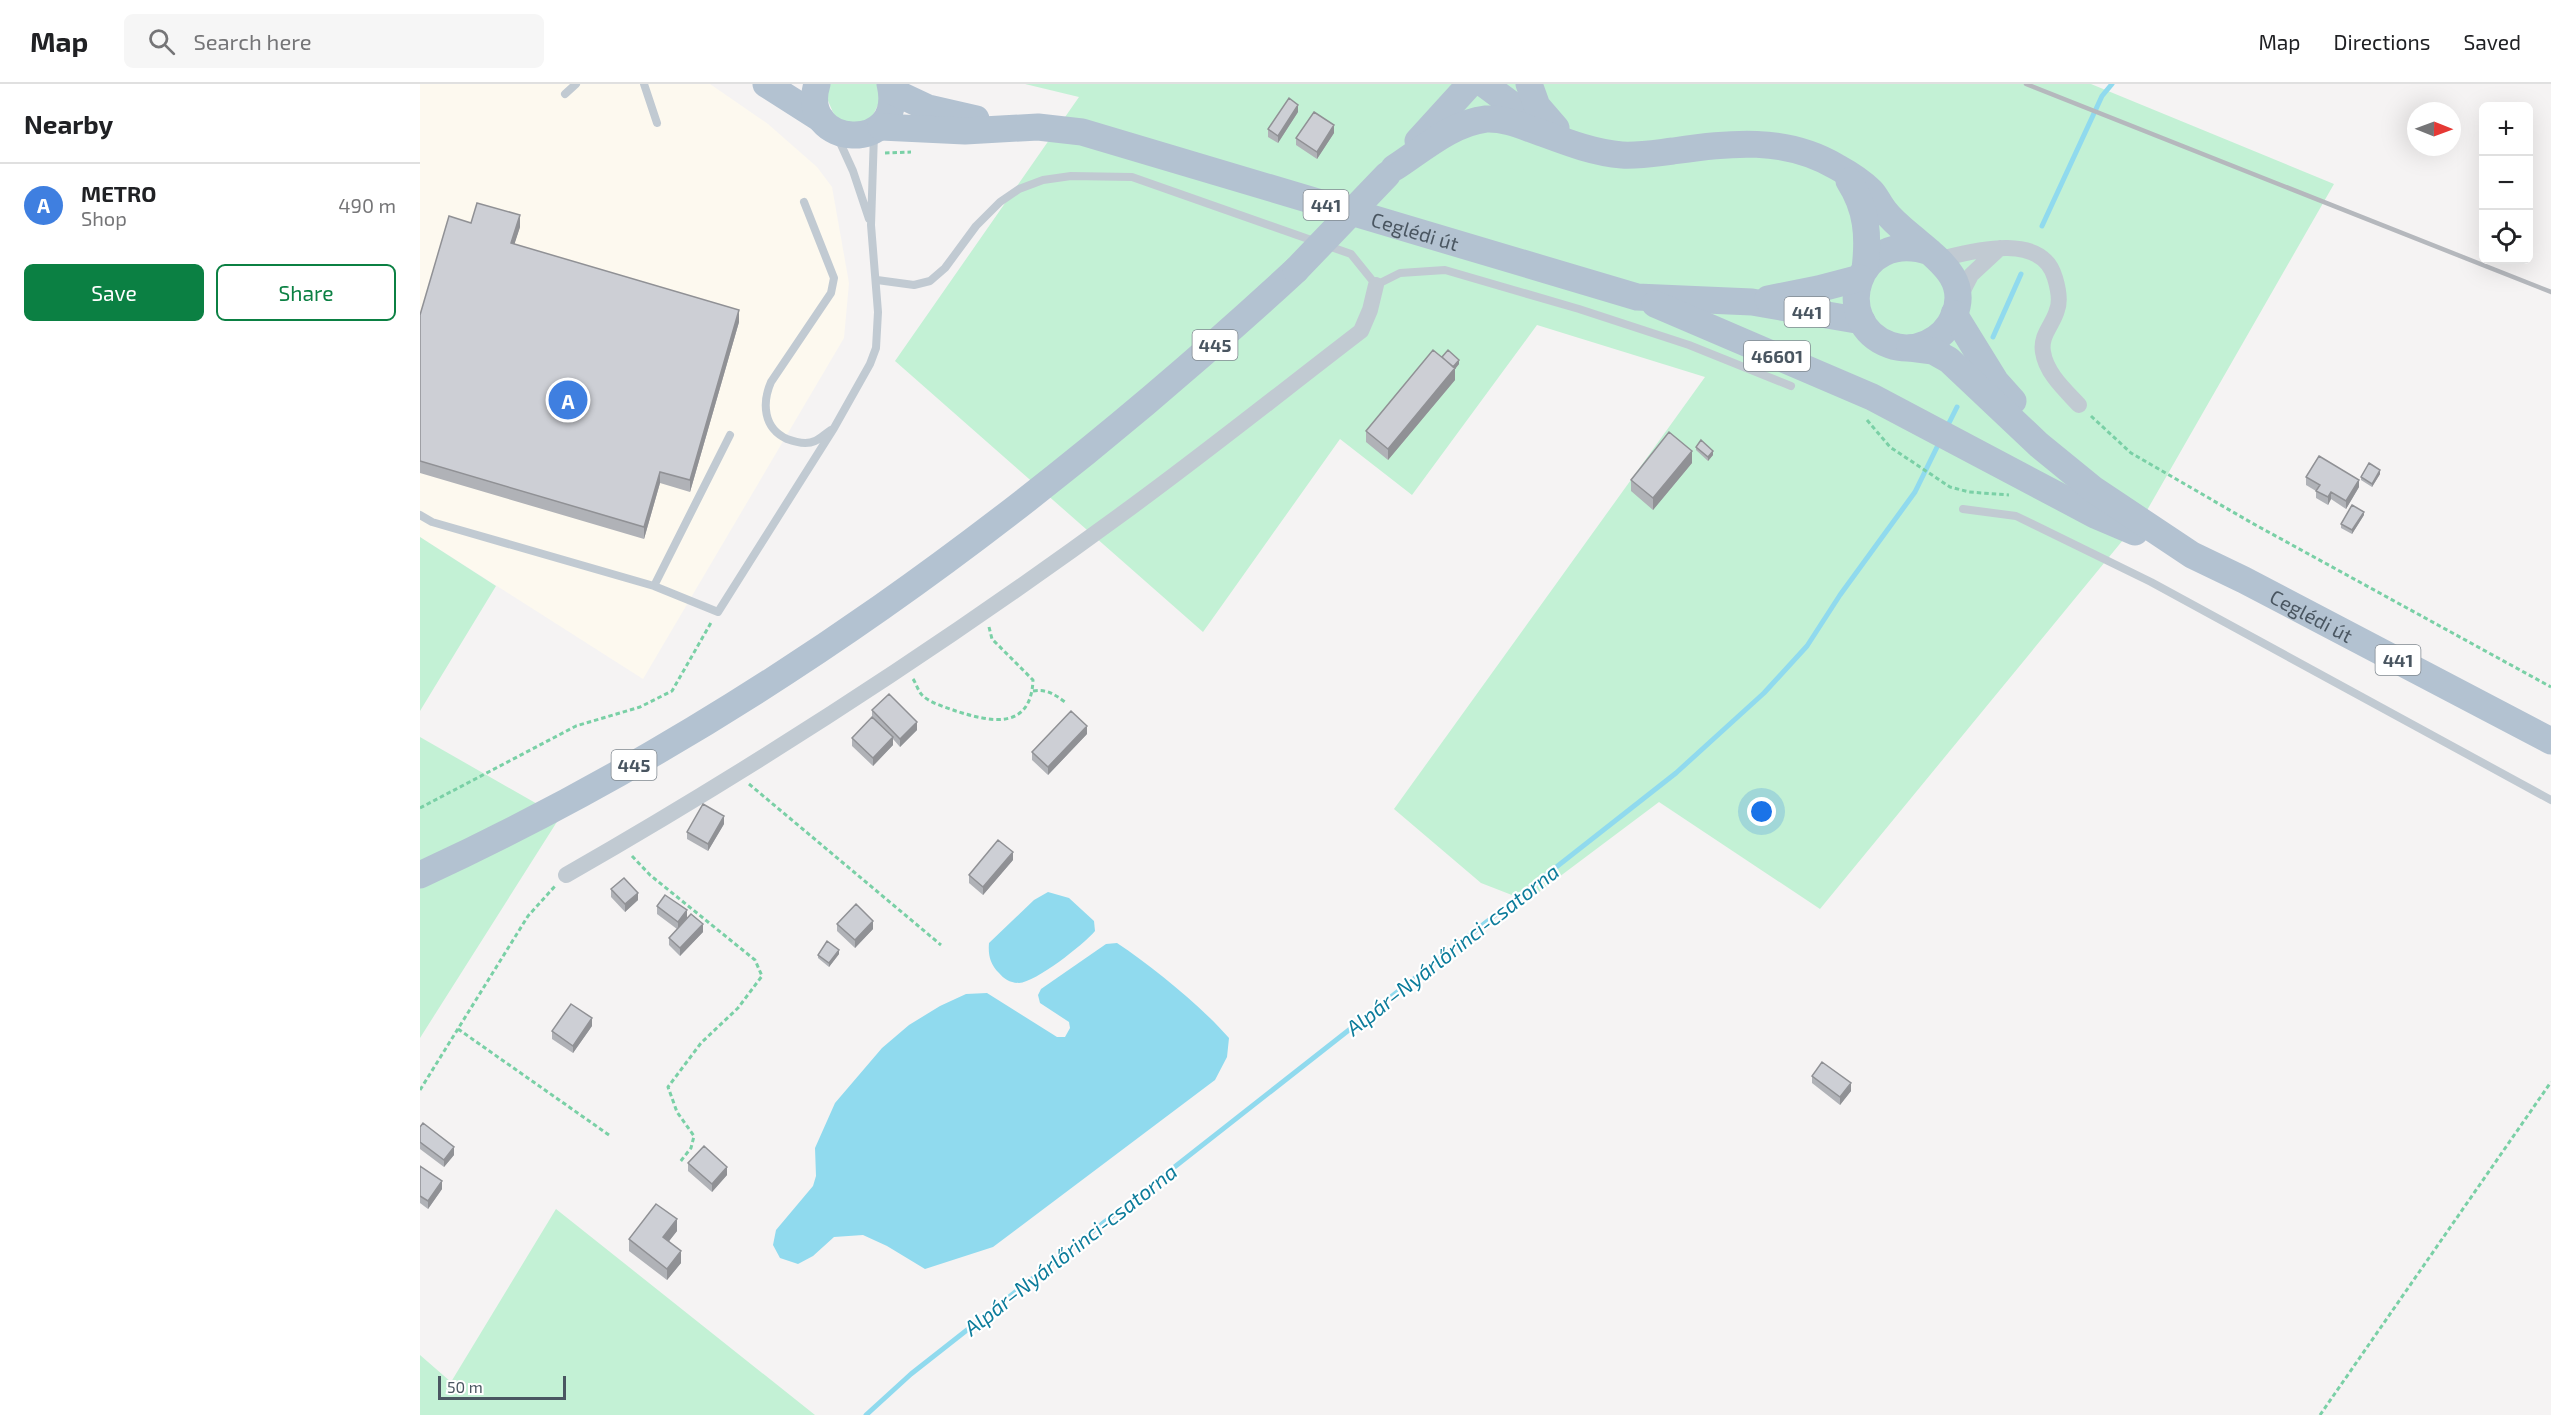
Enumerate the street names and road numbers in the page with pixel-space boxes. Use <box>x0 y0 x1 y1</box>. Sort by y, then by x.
road number: 441 <box>1304 190 1348 220</box>
street label: Ceglédi út <box>1369 207 1462 255</box>
road number: 441 <box>1784 297 1830 327</box>
road number: 445 <box>1192 330 1238 360</box>
road number: 46601 <box>1744 341 1810 371</box>
street label: Ceglédi út <box>2266 584 2357 647</box>
road number: 441 <box>2376 645 2420 675</box>
road number: 445 <box>612 750 656 780</box>

